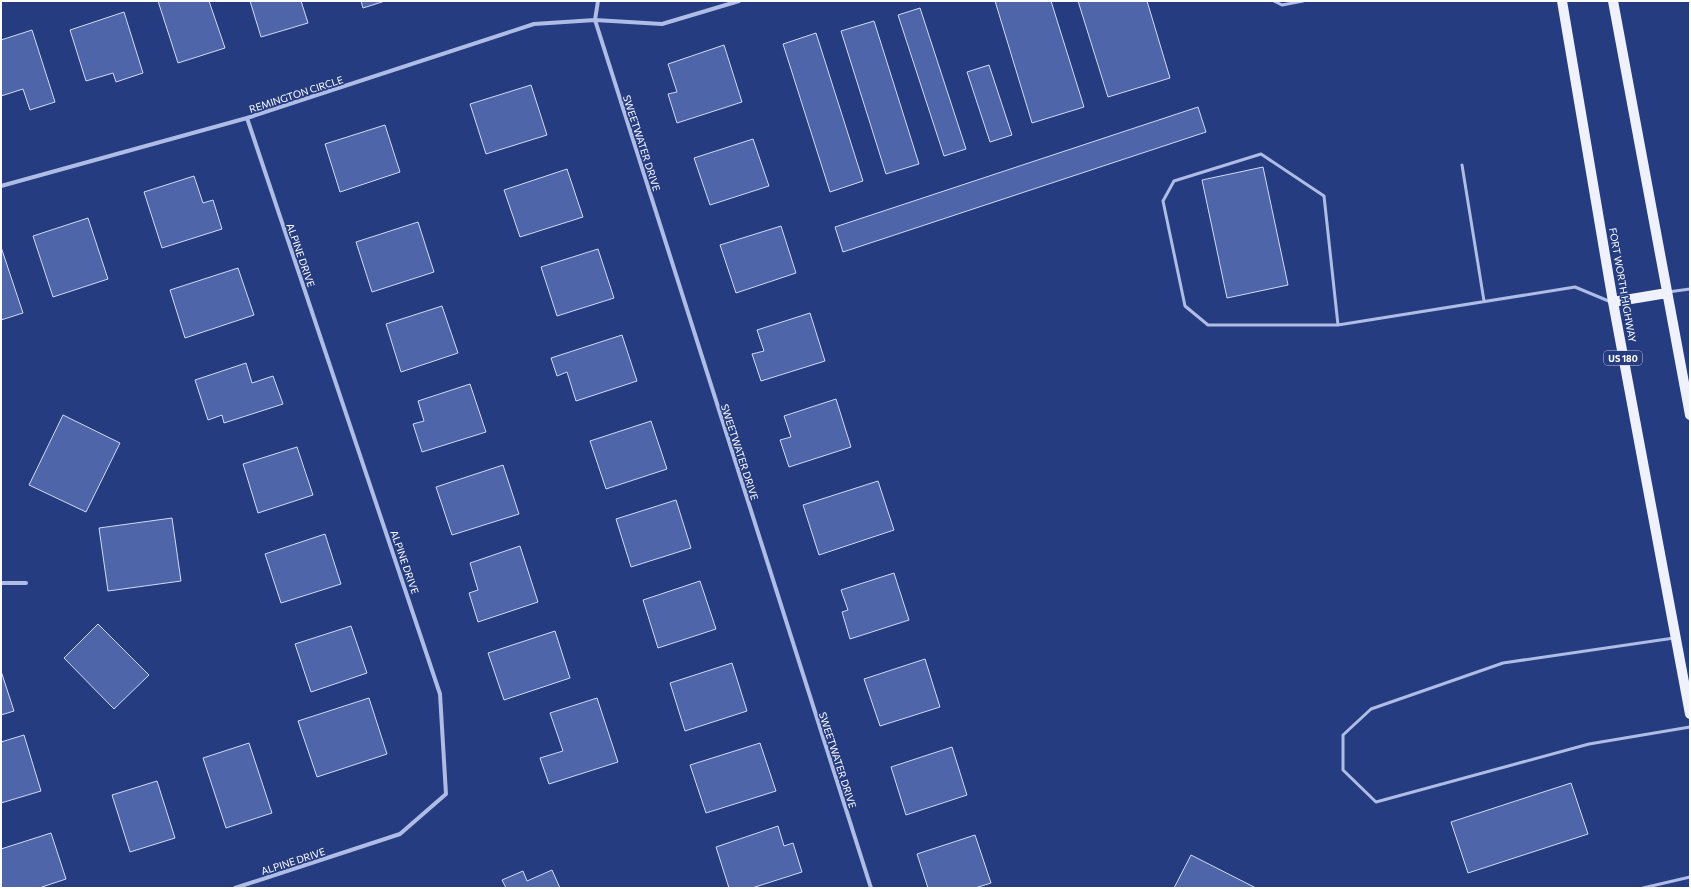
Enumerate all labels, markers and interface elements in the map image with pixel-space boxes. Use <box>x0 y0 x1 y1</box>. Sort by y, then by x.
street label: REMINGTON CIRCLE <box>247 73 345 115</box>
street label: SWEETWATER DRIVE <box>621 93 663 193</box>
street label: ALPINE DRIVE <box>284 221 318 289</box>
street label: FORT WORTH HIGHWAY <box>1607 227 1639 344</box>
road number: US 180 <box>1604 351 1642 365</box>
street label: SWEETWATER DRIVE <box>719 402 761 502</box>
street label: ALPINE DRIVE <box>388 528 422 596</box>
street label: SWEETWATER DRIVE <box>817 710 859 810</box>
street label: ALPINE DRIVE <box>259 845 327 877</box>

